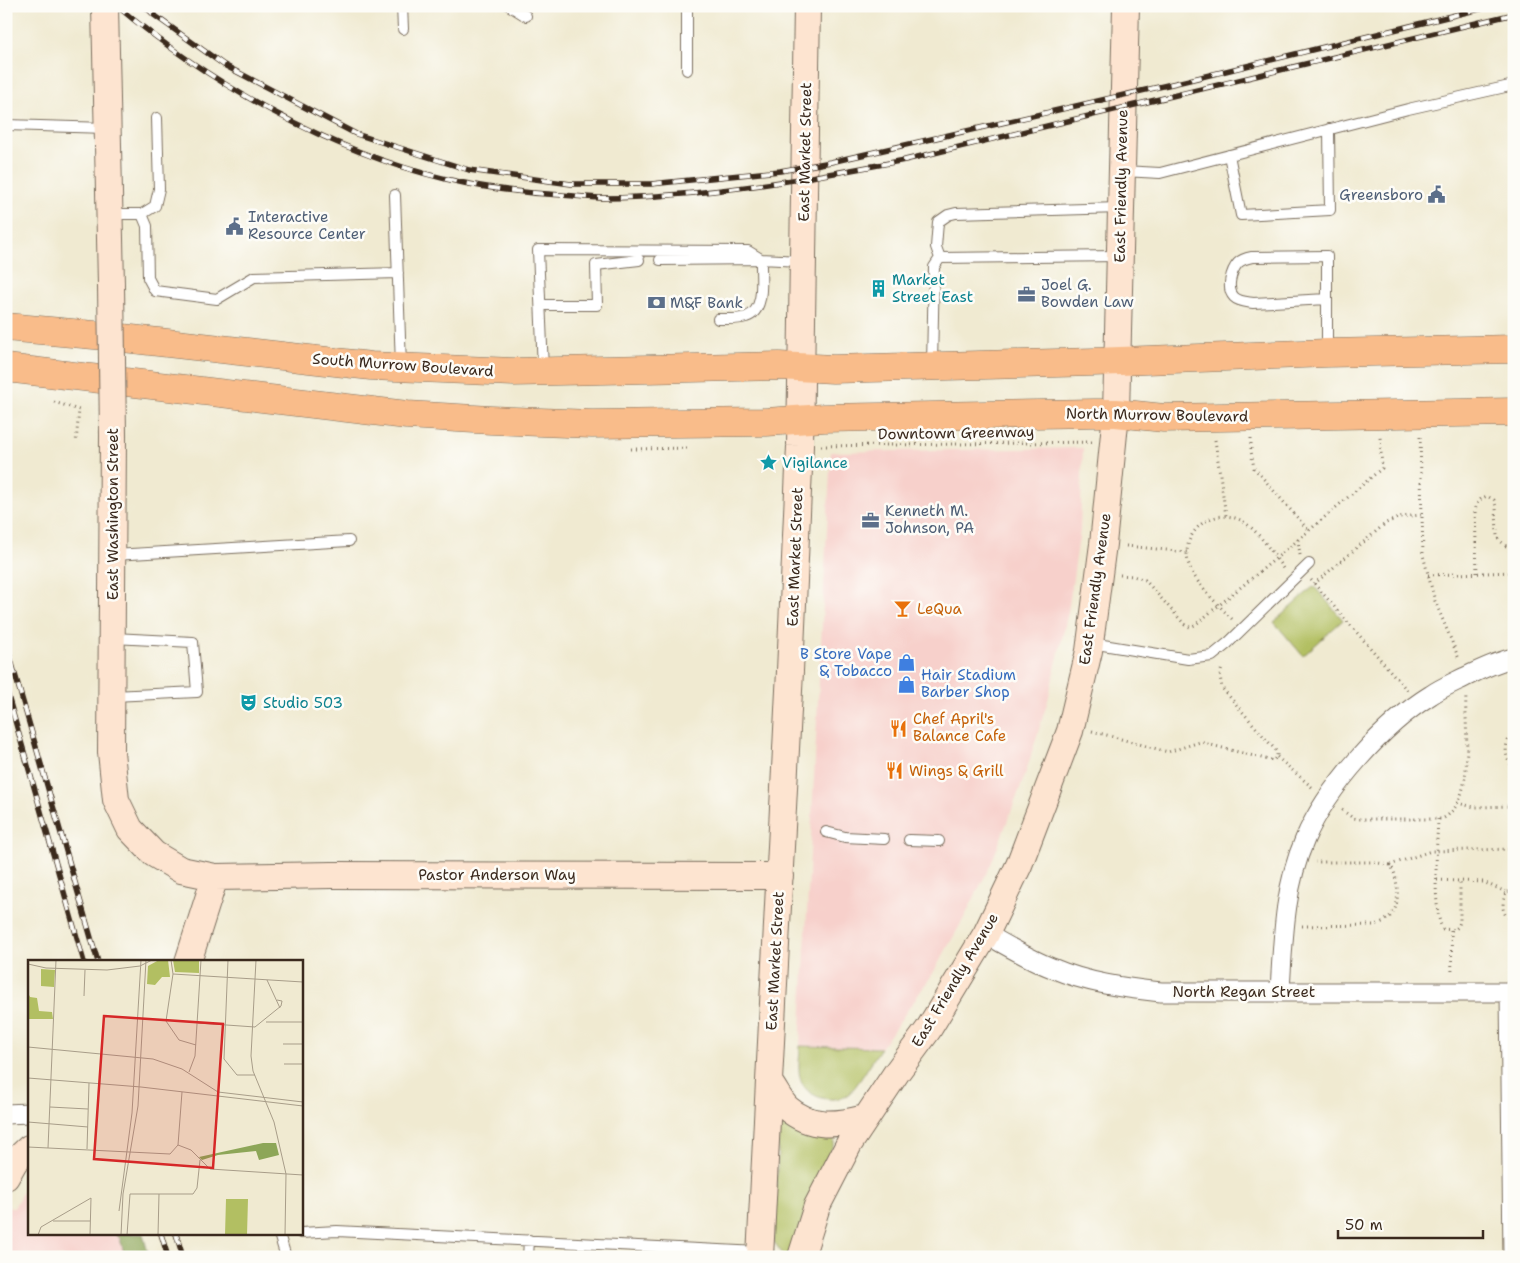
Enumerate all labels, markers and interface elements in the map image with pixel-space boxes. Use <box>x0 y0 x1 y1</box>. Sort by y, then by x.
street label: East Market Street <box>794 82 816 222</box>
street label: East Friendly Avenue <box>1110 109 1132 263</box>
place label: Greensboro <box>1339 185 1423 205</box>
public building icon: Greensboro <box>1427 185 1447 205</box>
place label: Interactive Resource Center <box>248 207 366 244</box>
public building icon: Interactive Resource Center <box>224 216 244 236</box>
place label: Market Street East <box>892 270 973 307</box>
place label: Joel G. Bowden Law <box>1041 275 1134 312</box>
building icon: Market Street East <box>868 279 888 299</box>
office icon: Joel G. Bowden Law <box>1017 284 1037 304</box>
bank icon: M&F Bank <box>646 293 666 313</box>
place label: M&F Bank <box>670 293 743 313</box>
street label: South Murrow Boulevard <box>312 349 495 381</box>
street label: North Murrow Boulevard <box>1066 403 1249 427</box>
street label: Downtown Greenway <box>877 422 1035 444</box>
street label: East Washington Street <box>103 428 123 600</box>
place icon: Vigilance <box>758 453 778 473</box>
place label: Vigilance <box>782 453 848 473</box>
street label: East Market Street <box>783 487 807 627</box>
place label: Kenneth M. Johnson, PA <box>885 501 974 538</box>
office icon: Kenneth M. Johnson, PA <box>861 510 881 530</box>
street label: East Friendly Avenue <box>1074 512 1116 666</box>
bar icon: LeQua <box>893 599 913 619</box>
place label: LeQua <box>917 599 963 619</box>
place label: B Store Vape & Tobacco <box>800 644 892 681</box>
shop icon: B Store Vape & Tobacco <box>896 653 916 673</box>
place label: Hair Stadium Barber Shop <box>921 665 1016 702</box>
shop icon: Hair Stadium Barber Shop <box>897 674 917 694</box>
theatre icon: Studio 503 <box>239 693 259 713</box>
place label: Studio 503 <box>263 693 343 713</box>
place label: Chef April's Balance Cafe <box>913 709 1006 746</box>
restaurant icon: Chef April's Balance Cafe <box>889 718 909 738</box>
restaurant icon: Wings & Grill <box>885 761 905 781</box>
place label: Wings & Grill <box>909 761 1004 781</box>
street label: Pastor Anderson Way <box>418 865 576 885</box>
street label: East Market Street <box>761 891 789 1031</box>
street label: East Friendly Avenue <box>907 909 1003 1051</box>
inset map <box>28 960 302 1236</box>
street label: North Regan Street <box>1173 982 1315 1002</box>
scale bar <box>1338 1208 1482 1240</box>
text: 50 m <box>1345 1215 1383 1235</box>

